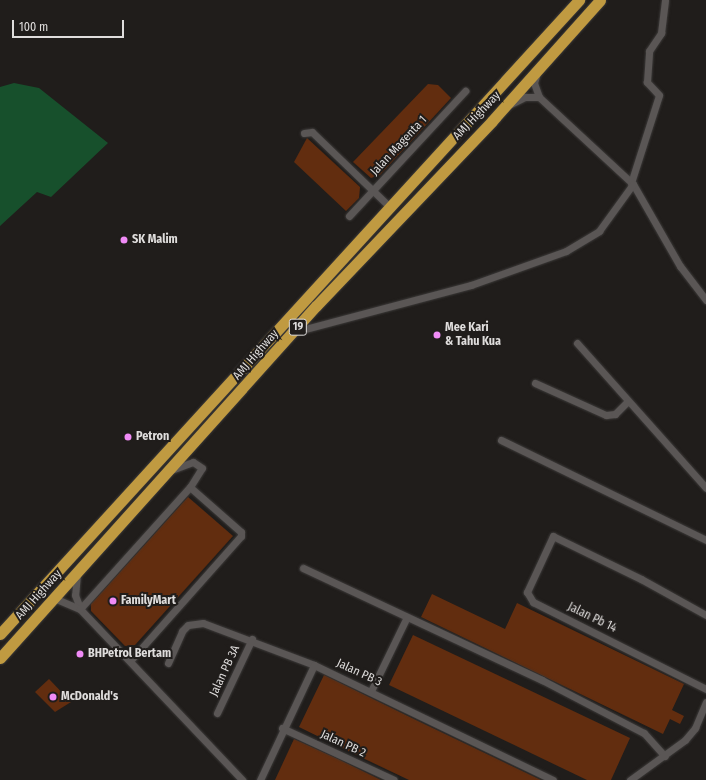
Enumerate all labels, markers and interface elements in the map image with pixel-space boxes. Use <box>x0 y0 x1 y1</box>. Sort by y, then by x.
scale bar <box>14 12 126 38</box>
text: 100 m <box>19 20 48 34</box>
street label: AMJ Highway <box>450 89 504 143</box>
street label: Jalan Magenta 1 <box>368 113 430 179</box>
place label: SK Malim <box>132 233 178 247</box>
marker: SK Malim <box>119 235 129 245</box>
road number: 19 <box>288 318 308 336</box>
place label: Mee Kari & Tahu Kua <box>445 321 501 349</box>
street label: AMJ Highway <box>230 327 282 383</box>
marker: Mee Kari & Tahu Kua <box>432 330 442 340</box>
place label: Petron <box>136 430 169 444</box>
marker: Petron <box>123 432 133 442</box>
street label: AMJ Highway <box>13 567 65 623</box>
place label: FamilyMart <box>121 594 176 608</box>
marker: FamilyMart <box>108 596 118 606</box>
street label: Jalan Pb 14 <box>565 600 619 636</box>
street label: Jalan PB 3A <box>207 643 243 699</box>
place label: BHPetrol Bertam <box>88 647 171 661</box>
marker: BHPetrol Bertam <box>75 649 85 659</box>
street label: Jalan PB 3 <box>334 656 384 690</box>
place label: McDonald's <box>61 690 118 704</box>
marker: McDonald's <box>48 692 58 702</box>
street label: Jalan PB 2 <box>318 727 368 761</box>

